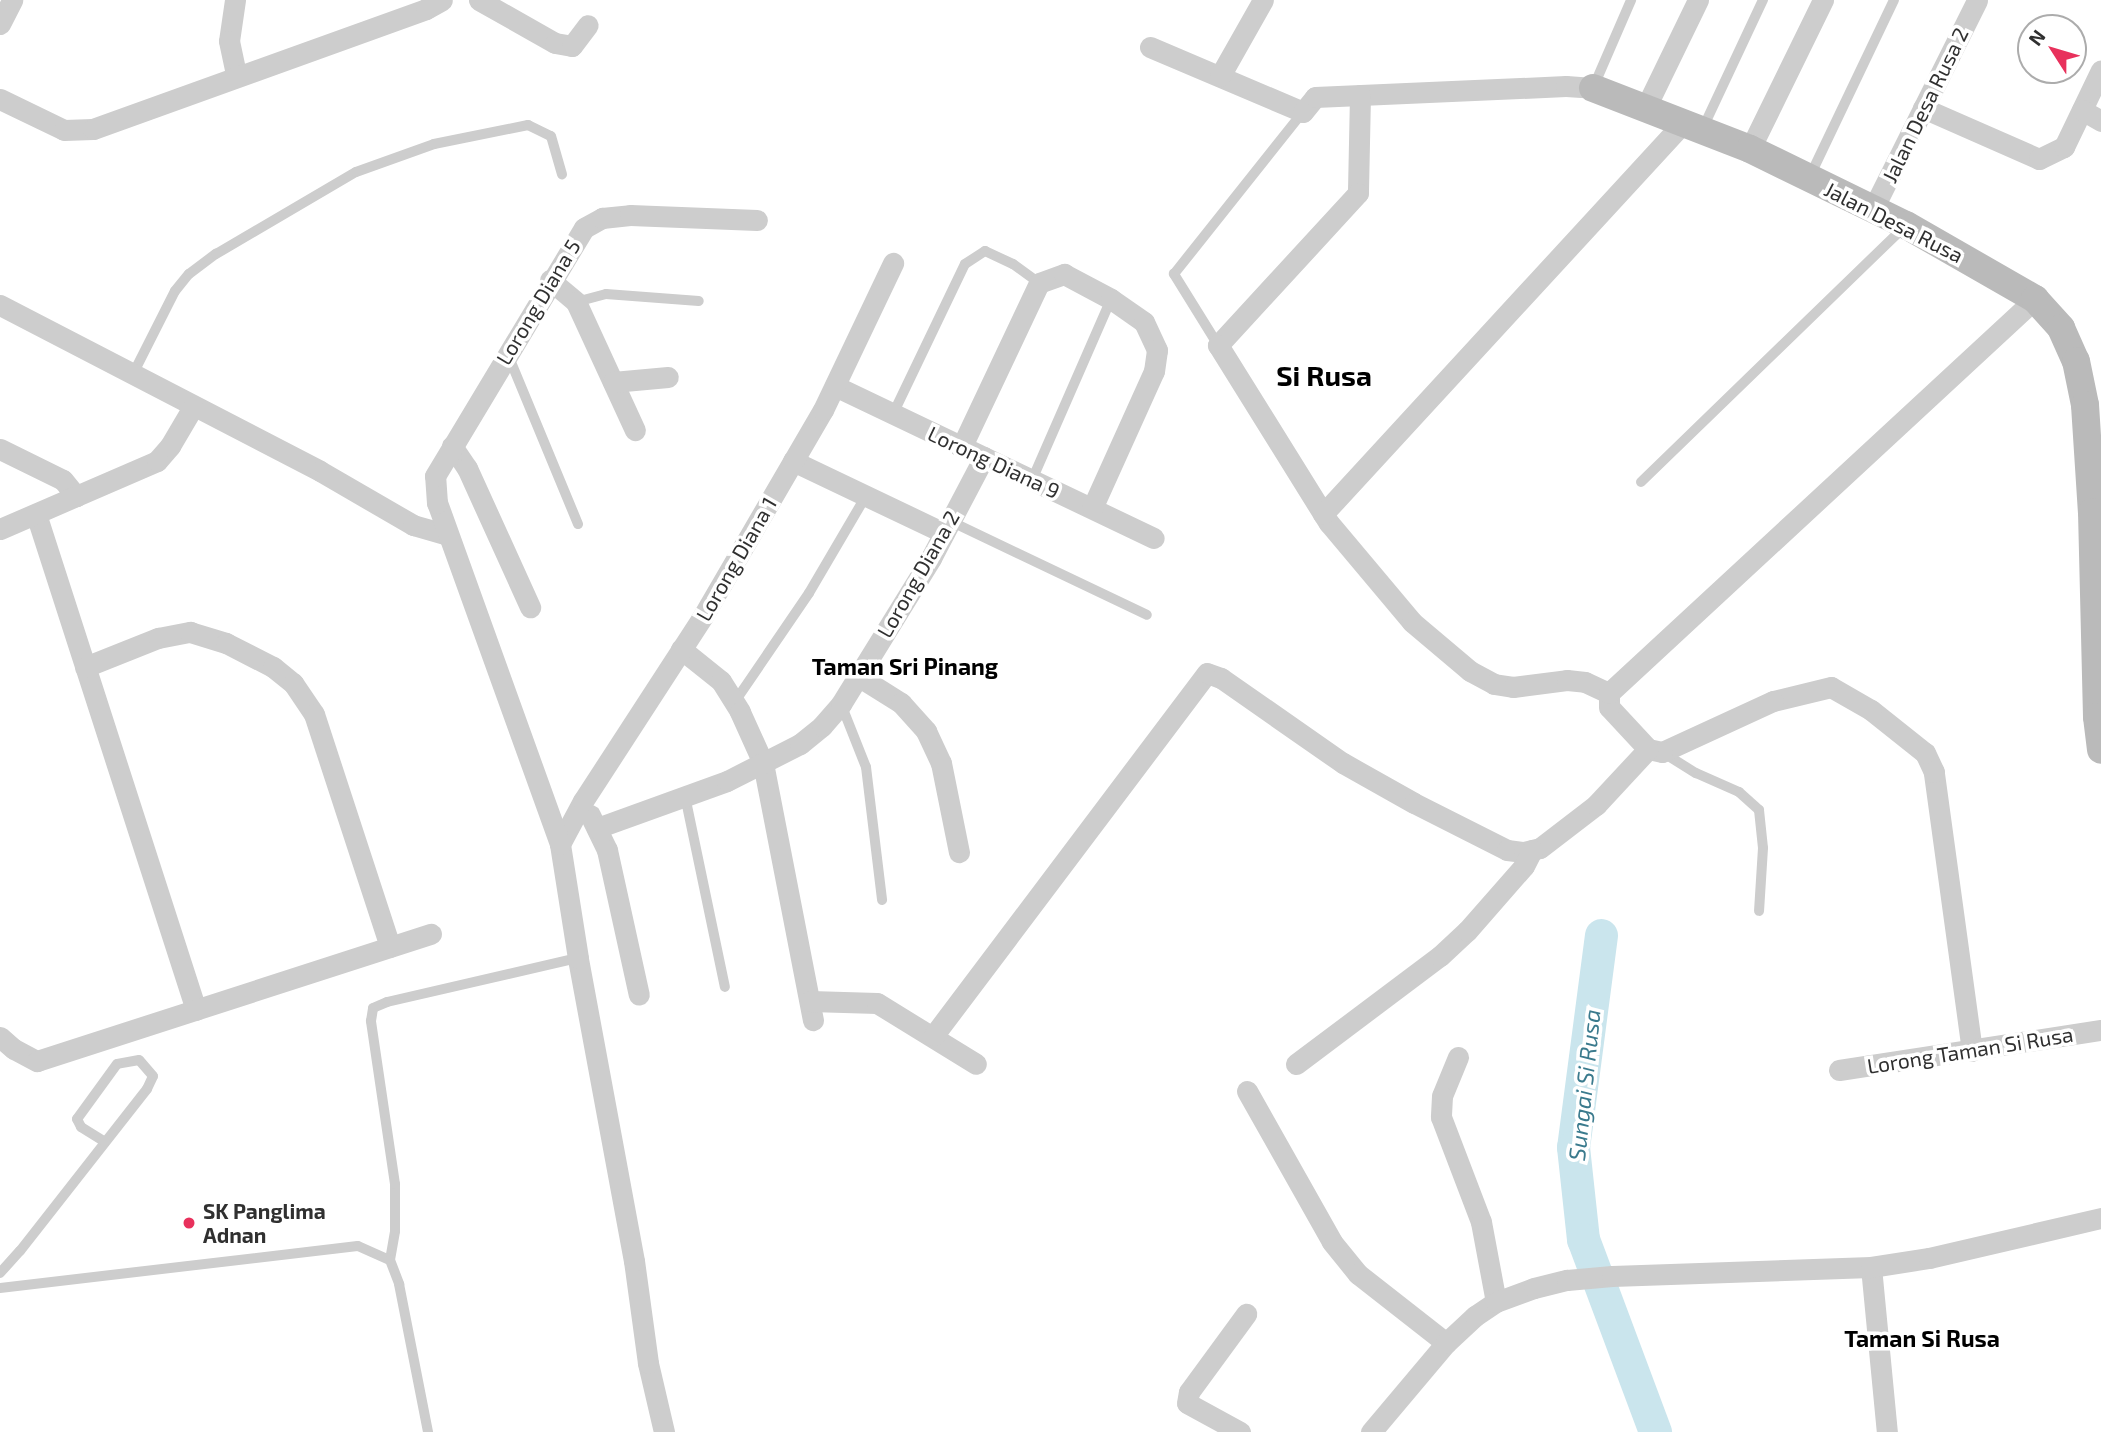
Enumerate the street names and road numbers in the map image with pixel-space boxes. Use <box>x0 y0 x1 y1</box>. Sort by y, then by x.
street label: Jalan Desa Rusa 2 <box>1877 24 1973 186</box>
street label: Jalan Desa Rusa <box>1820 176 1968 268</box>
street label: Lorong Diana 5 <box>491 235 585 369</box>
street label: Lorong Diana 9 <box>924 420 1064 504</box>
street label: Lorong Diana 1 <box>690 493 782 625</box>
street label: Lorong Diana 2 <box>872 506 964 642</box>
street label: Lorong Taman Si Rusa <box>1865 1021 2075 1079</box>

